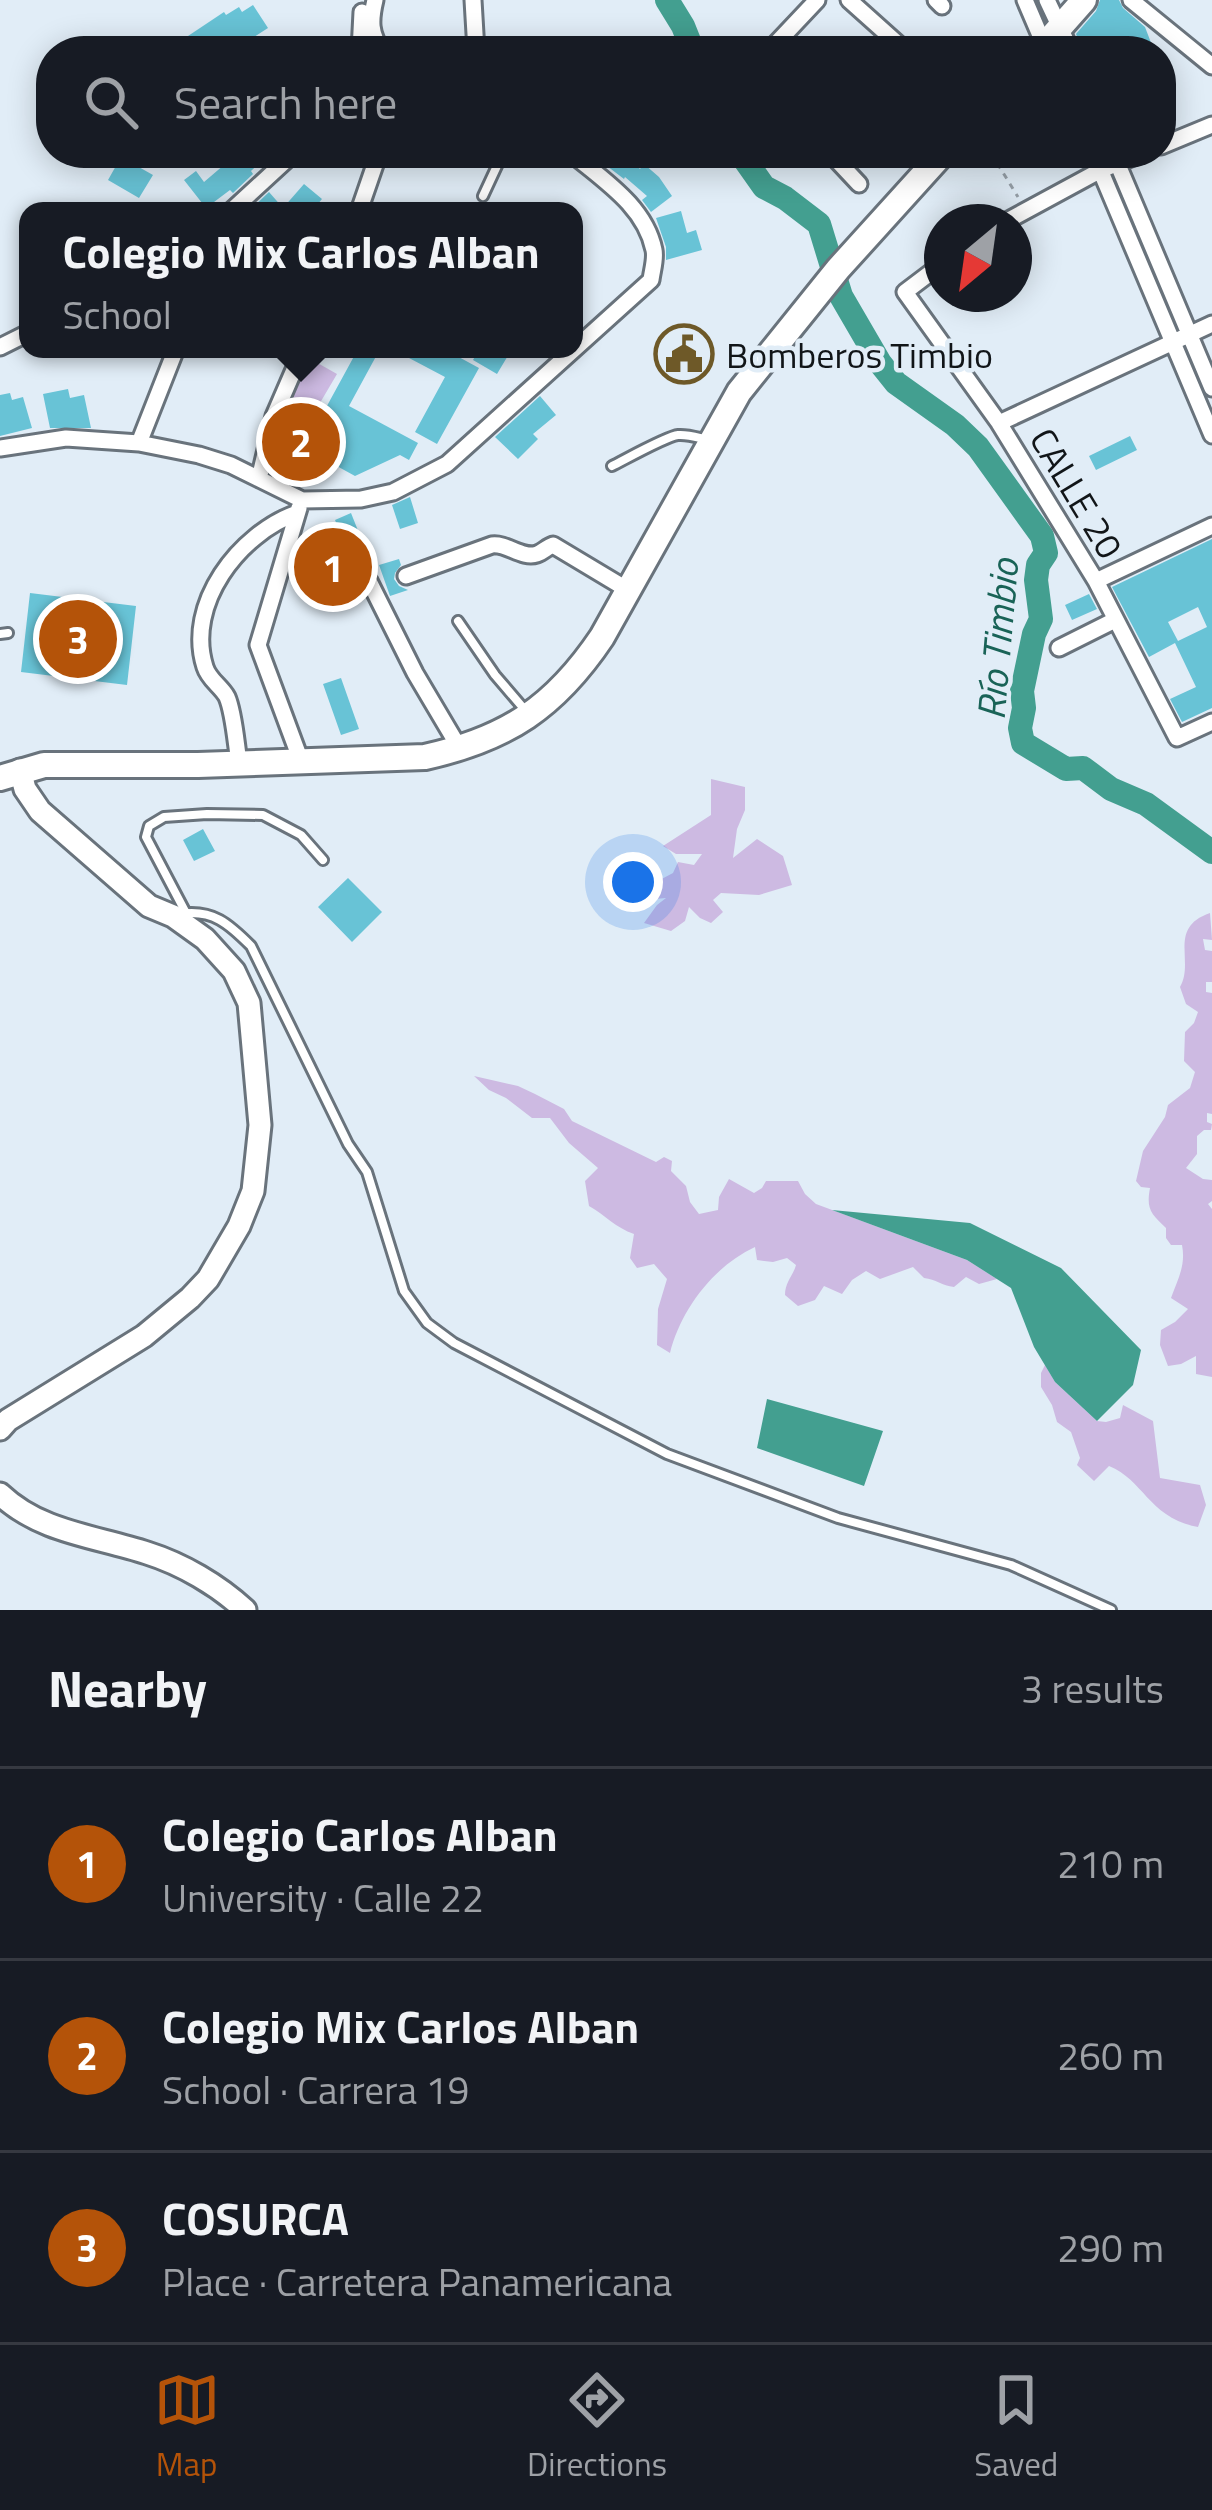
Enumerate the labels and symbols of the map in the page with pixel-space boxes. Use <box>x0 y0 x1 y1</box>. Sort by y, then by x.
north arrow <box>924 204 1032 312</box>
public building icon: Bomberos Timbio <box>653 323 715 385</box>
place label: Bomberos Timbio <box>726 327 993 382</box>
pin: 2 <box>262 397 340 487</box>
street label: CALLE 20 <box>1016 417 1138 569</box>
pin: 1 <box>294 522 372 612</box>
water label: Río Timbio <box>961 554 1034 722</box>
pin: 3 <box>39 594 117 684</box>
your location <box>603 852 663 912</box>

